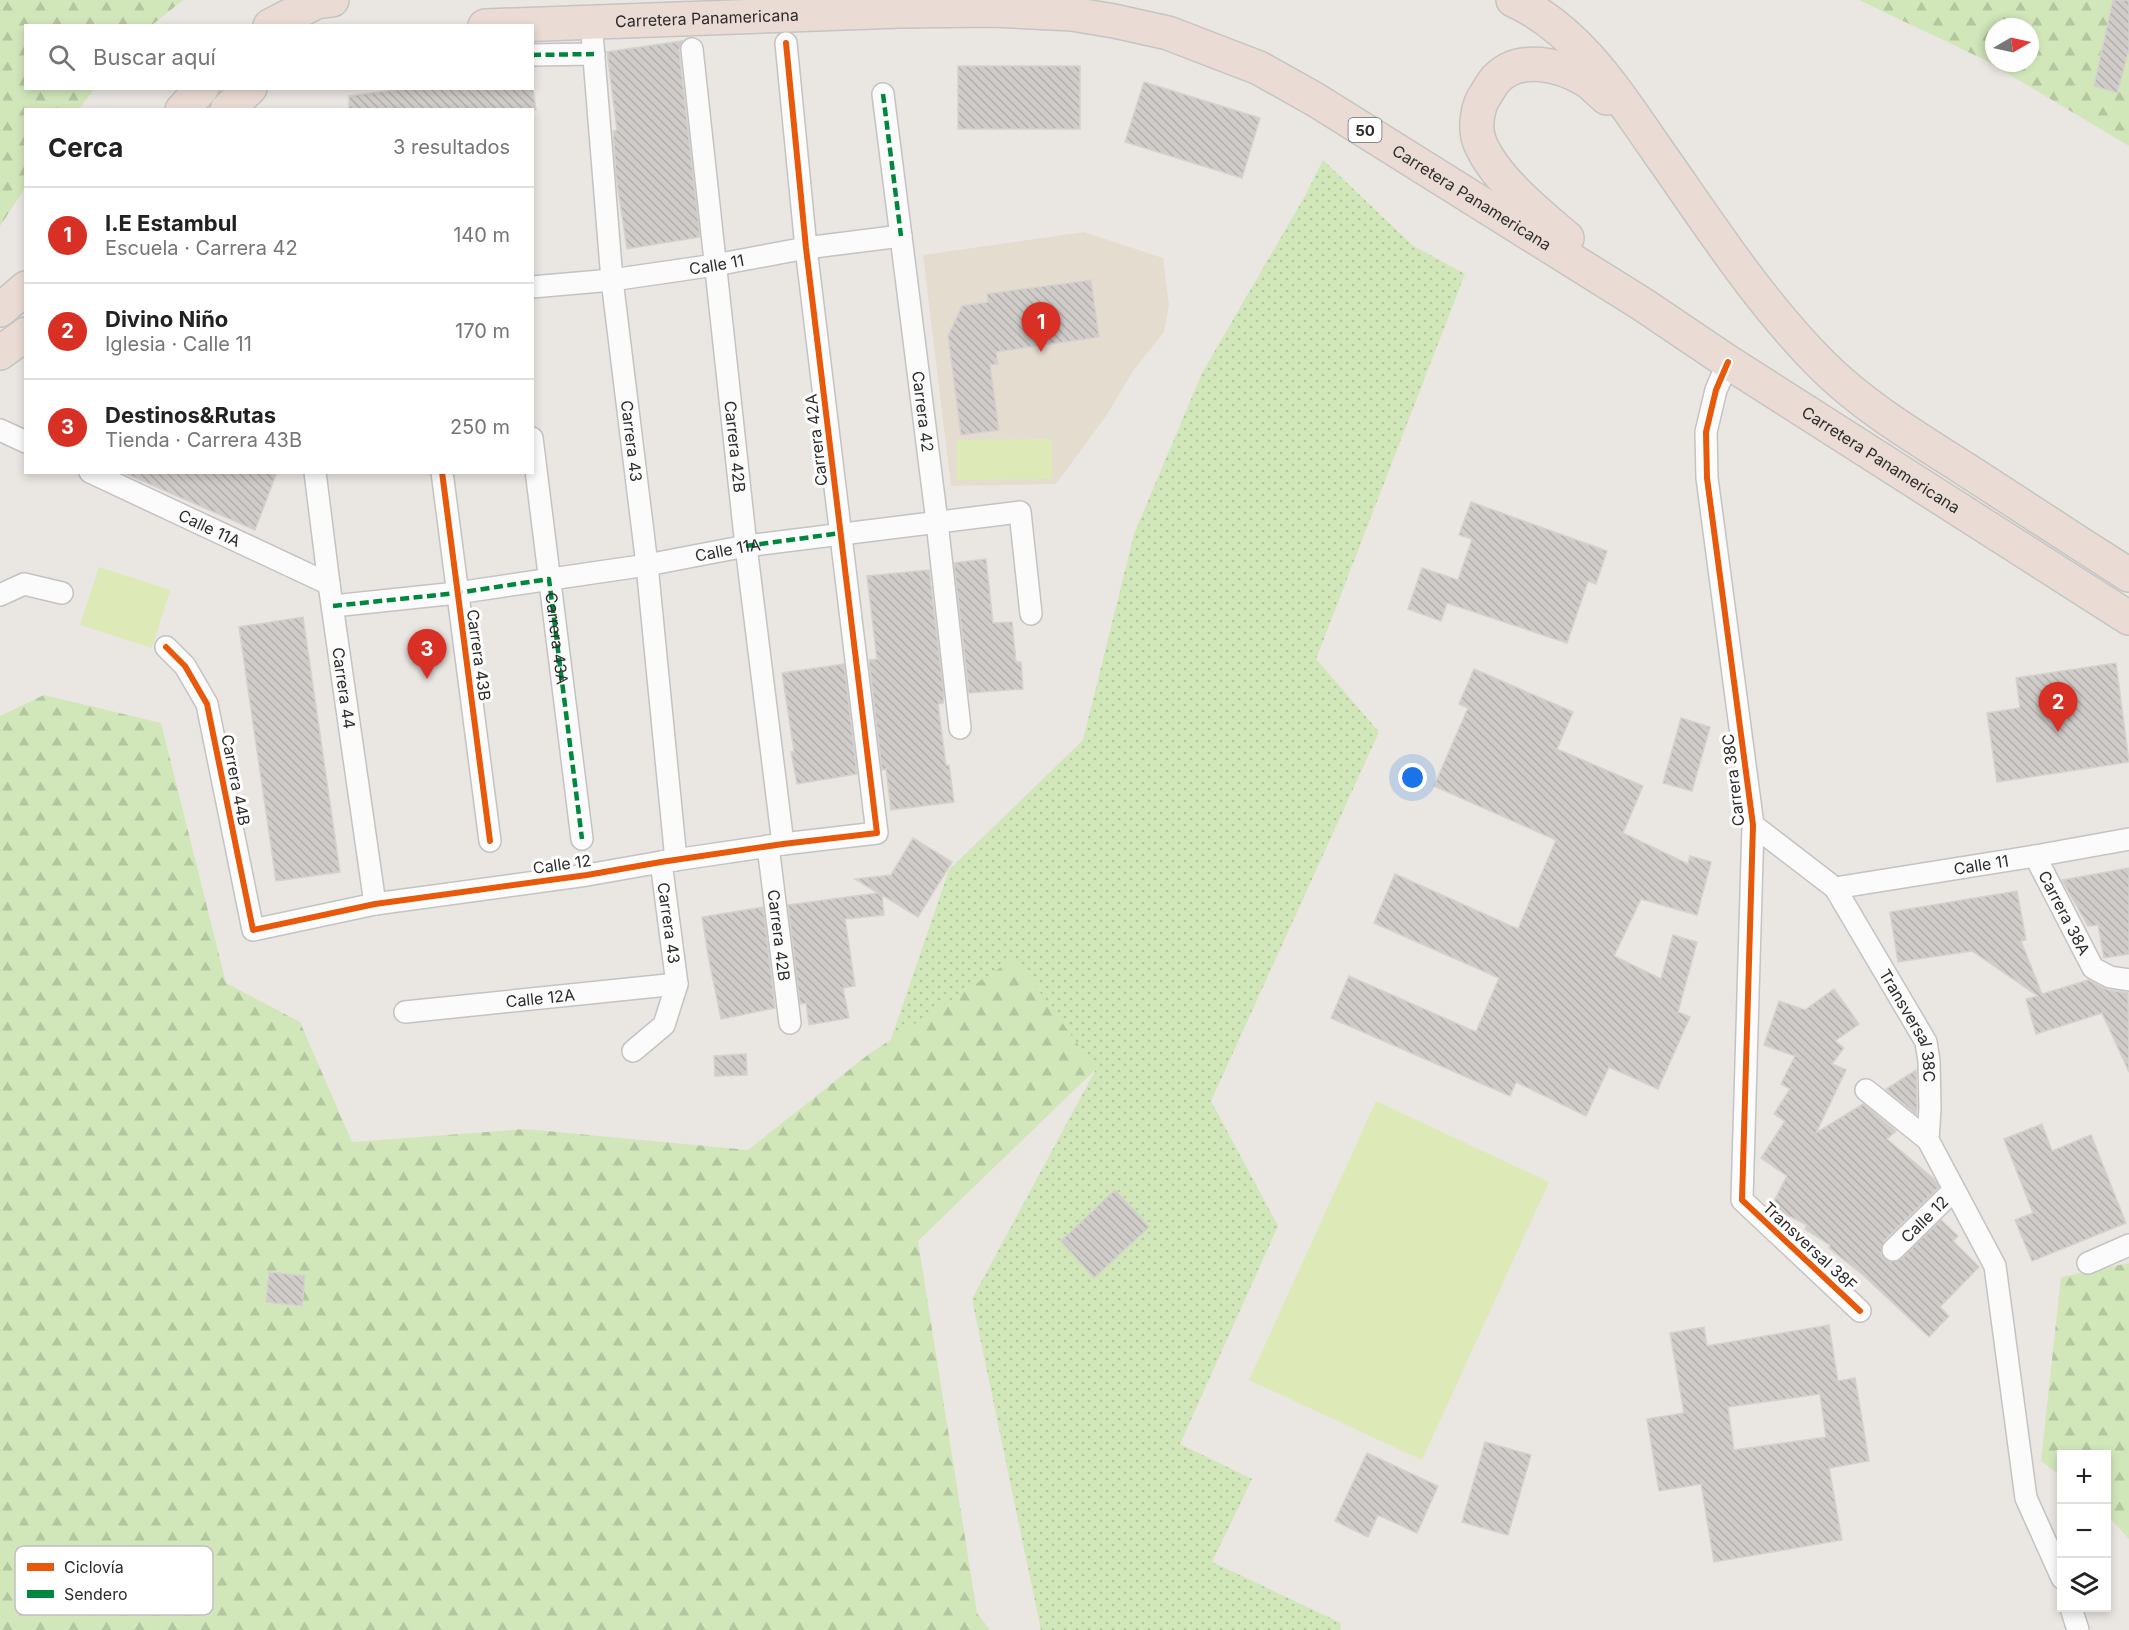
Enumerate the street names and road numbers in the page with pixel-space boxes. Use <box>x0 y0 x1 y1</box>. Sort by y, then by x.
street label: Carretera Panamericana <box>615 5 799 31</box>
road number: 50 <box>1348 118 1382 142</box>
street label: Carretera Panamericana <box>1389 140 1555 255</box>
street label: Calle 11 <box>688 250 746 279</box>
street label: Carrera 42 <box>908 370 938 453</box>
street label: Carrera 42A <box>800 393 832 487</box>
street label: Carrera 43 <box>617 399 647 483</box>
street label: Carrera 42B <box>720 400 750 494</box>
street label: Carretera Panamericana <box>1798 402 1964 518</box>
street label: Calle 11A <box>175 505 244 551</box>
street label: Calle 11A <box>693 534 762 566</box>
street label: Carrera 43A <box>541 591 573 686</box>
street label: Carrera 43B <box>463 608 495 702</box>
street label: Carrera 44 <box>328 646 360 730</box>
street label: Carrera 44B <box>217 733 255 827</box>
street label: Carrera 38C <box>1717 733 1749 827</box>
street label: Calle 12 <box>532 850 592 878</box>
street label: Calle 11 <box>1952 850 2010 879</box>
street label: Carrera 38A <box>2034 867 2095 958</box>
street label: Carrera 43 <box>653 881 685 965</box>
street label: Carrera 42B <box>763 888 795 982</box>
street label: Transversal 38C <box>1875 965 1939 1083</box>
street label: Calle 12A <box>505 985 576 1012</box>
street label: Calle 12 <box>1896 1191 1952 1247</box>
street label: Transversal 38F <box>1759 1197 1861 1295</box>

